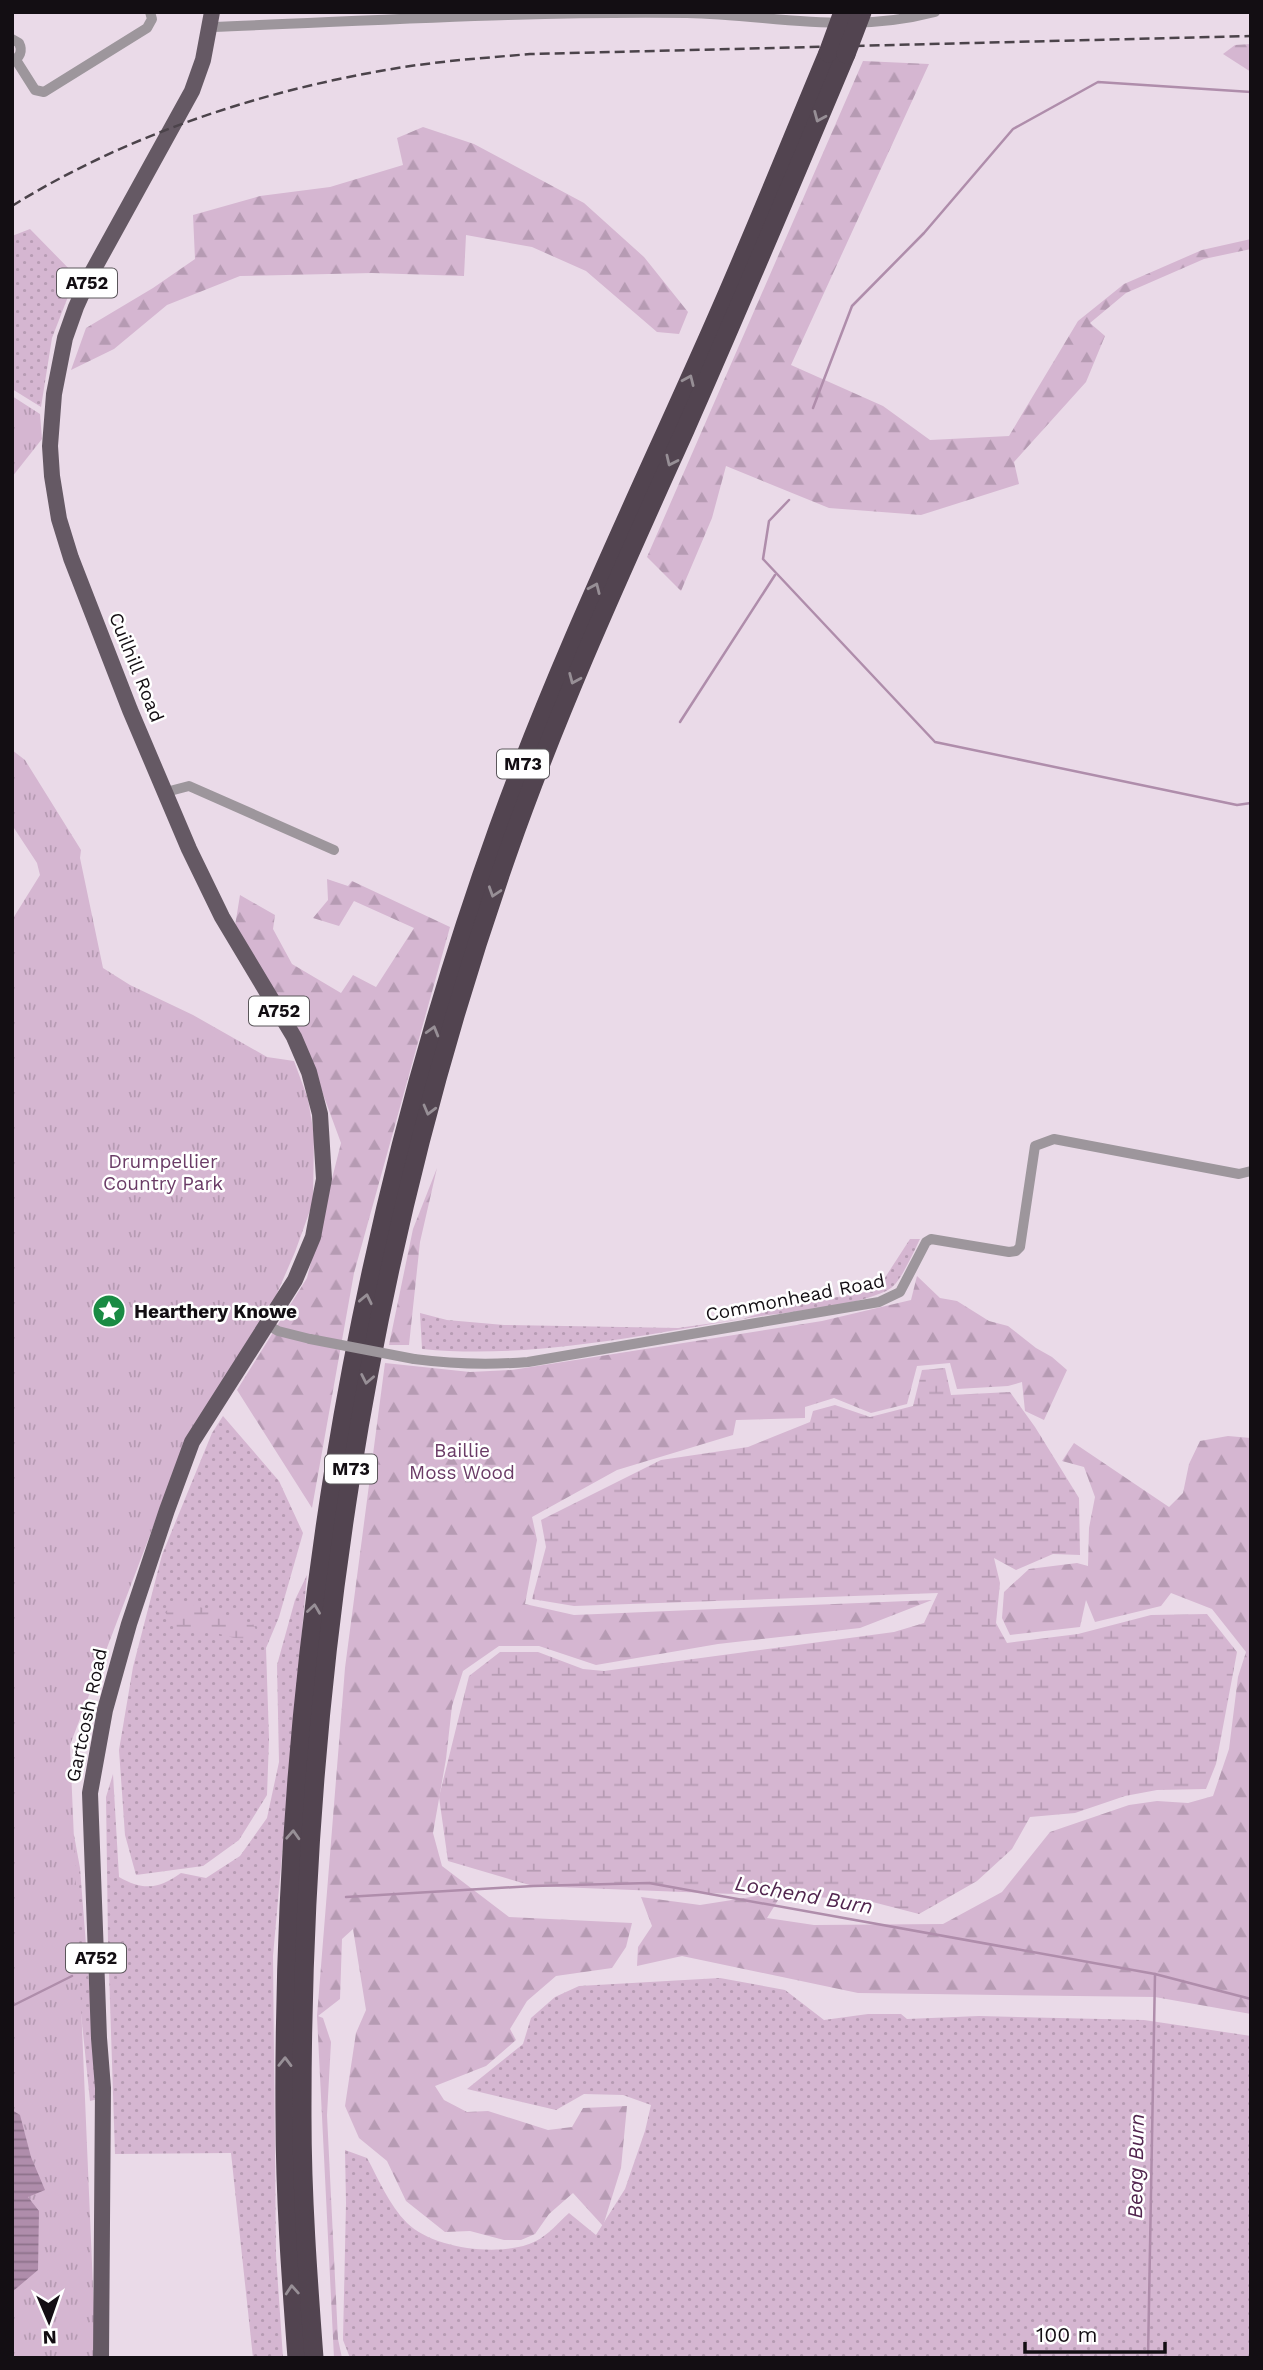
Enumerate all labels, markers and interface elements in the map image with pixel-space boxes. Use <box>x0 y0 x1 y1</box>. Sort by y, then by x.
one-way arrow <box>814 110 828 122</box>
road number: A752 <box>57 268 117 298</box>
one-way arrow <box>681 375 695 387</box>
one-way arrow <box>665 454 679 466</box>
one-way arrow <box>587 582 601 595</box>
street label: Cuilhill Road <box>104 609 169 725</box>
one-way arrow <box>568 672 582 684</box>
road number: M73 <box>497 750 549 778</box>
one-way arrow <box>488 886 503 898</box>
road number: A752 <box>249 996 309 1026</box>
one-way arrow <box>425 1025 439 1037</box>
one-way arrow <box>423 1104 437 1116</box>
park label: Drumpellier Country Park <box>103 1150 223 1195</box>
street label: Commonhead Road <box>704 1269 887 1326</box>
place icon: Hearthery Knowe <box>90 1292 128 1330</box>
one-way arrow <box>358 1293 373 1305</box>
place label: Hearthery Knowe <box>134 1300 297 1323</box>
one-way arrow <box>360 1373 375 1385</box>
park label: Baillie Moss Wood <box>409 1439 515 1484</box>
road number: M73 <box>325 1454 377 1484</box>
one-way arrow <box>306 1603 321 1614</box>
street label: Gartcosh Road <box>61 1646 112 1784</box>
one-way arrow <box>285 1829 300 1840</box>
water label: Lochend Burn <box>733 1870 875 1919</box>
road number: A752 <box>66 1944 126 1972</box>
one-way arrow <box>278 2057 293 2068</box>
water label: Beag Burn <box>1122 2113 1149 2219</box>
one-way arrow <box>285 2284 300 2295</box>
north arrow <box>14 2286 84 2356</box>
scale bar <box>1025 2310 1165 2354</box>
text: 100 m <box>1036 2322 1098 2347</box>
text: N <box>42 2326 57 2349</box>

